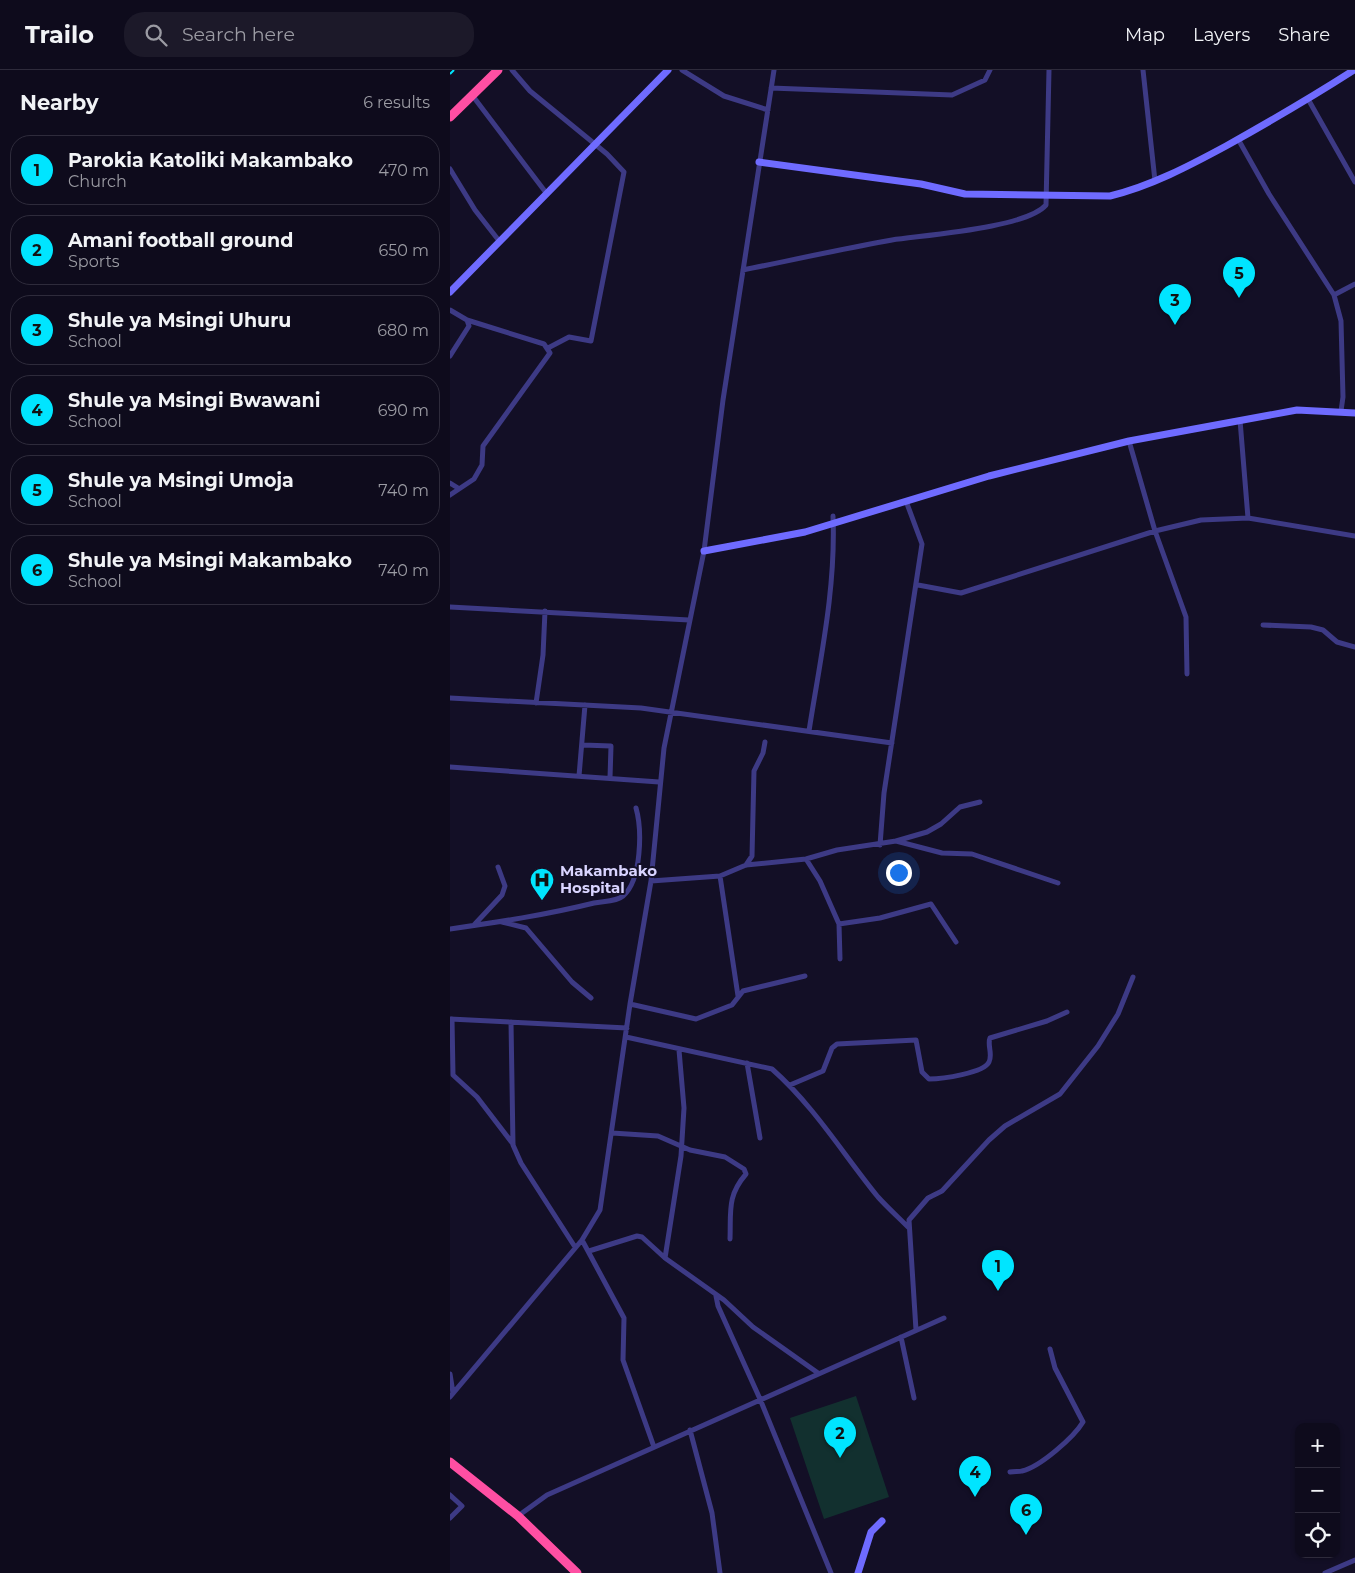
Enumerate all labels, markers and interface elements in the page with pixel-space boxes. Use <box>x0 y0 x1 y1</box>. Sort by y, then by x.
search box <box>124 12 474 57</box>
text: Trailo <box>25 20 94 49</box>
icon: search <box>142 21 170 49</box>
text: Search here <box>182 23 295 46</box>
text: Map <box>1125 24 1165 46</box>
text: Layers <box>1193 24 1250 46</box>
text: Share <box>1278 24 1330 46</box>
text: Nearby <box>20 90 99 115</box>
text: 6 results <box>363 93 430 112</box>
text: Parokia Katoliki Makambako <box>68 149 353 172</box>
text: 1 <box>34 161 40 180</box>
text: 470 m <box>378 161 429 180</box>
text: Church <box>68 172 127 191</box>
text: Amani football ground <box>68 229 293 252</box>
text: 2 <box>32 241 42 260</box>
text: 650 m <box>378 241 429 260</box>
text: Sports <box>68 252 120 271</box>
pin: 5 <box>1223 257 1255 298</box>
pin: 3 <box>1159 284 1191 325</box>
text: Shule ya Msingi Uhuru <box>68 309 291 332</box>
text: 3 <box>32 321 42 340</box>
text: 680 m <box>377 321 429 340</box>
text: School <box>68 332 122 351</box>
text: Shule ya Msingi Bwawani <box>68 389 320 412</box>
text: 4 <box>31 401 43 420</box>
text: 690 m <box>378 401 429 420</box>
text: School <box>68 412 122 431</box>
text: Shule ya Msingi Umoja <box>68 469 294 492</box>
text: 5 <box>32 481 42 500</box>
text: 740 m <box>378 481 429 500</box>
text: School <box>68 492 122 511</box>
text: Shule ya Msingi Makambako <box>68 549 352 572</box>
text: 6 <box>32 561 42 580</box>
text: 740 m <box>378 561 429 580</box>
text: School <box>68 572 122 591</box>
your location <box>886 860 912 886</box>
place label: Makambako Hospital <box>560 861 657 897</box>
hospital icon: Makambako Hospital <box>529 867 555 901</box>
pin: 1 <box>982 1250 1014 1291</box>
pin: 2 <box>824 1417 856 1458</box>
map controls <box>1295 1423 1340 1558</box>
button: + <box>1295 1423 1340 1468</box>
pin: 4 <box>959 1456 991 1497</box>
button: − <box>1295 1468 1340 1513</box>
pin: 6 <box>1010 1494 1042 1535</box>
button: locate <box>1295 1513 1340 1558</box>

